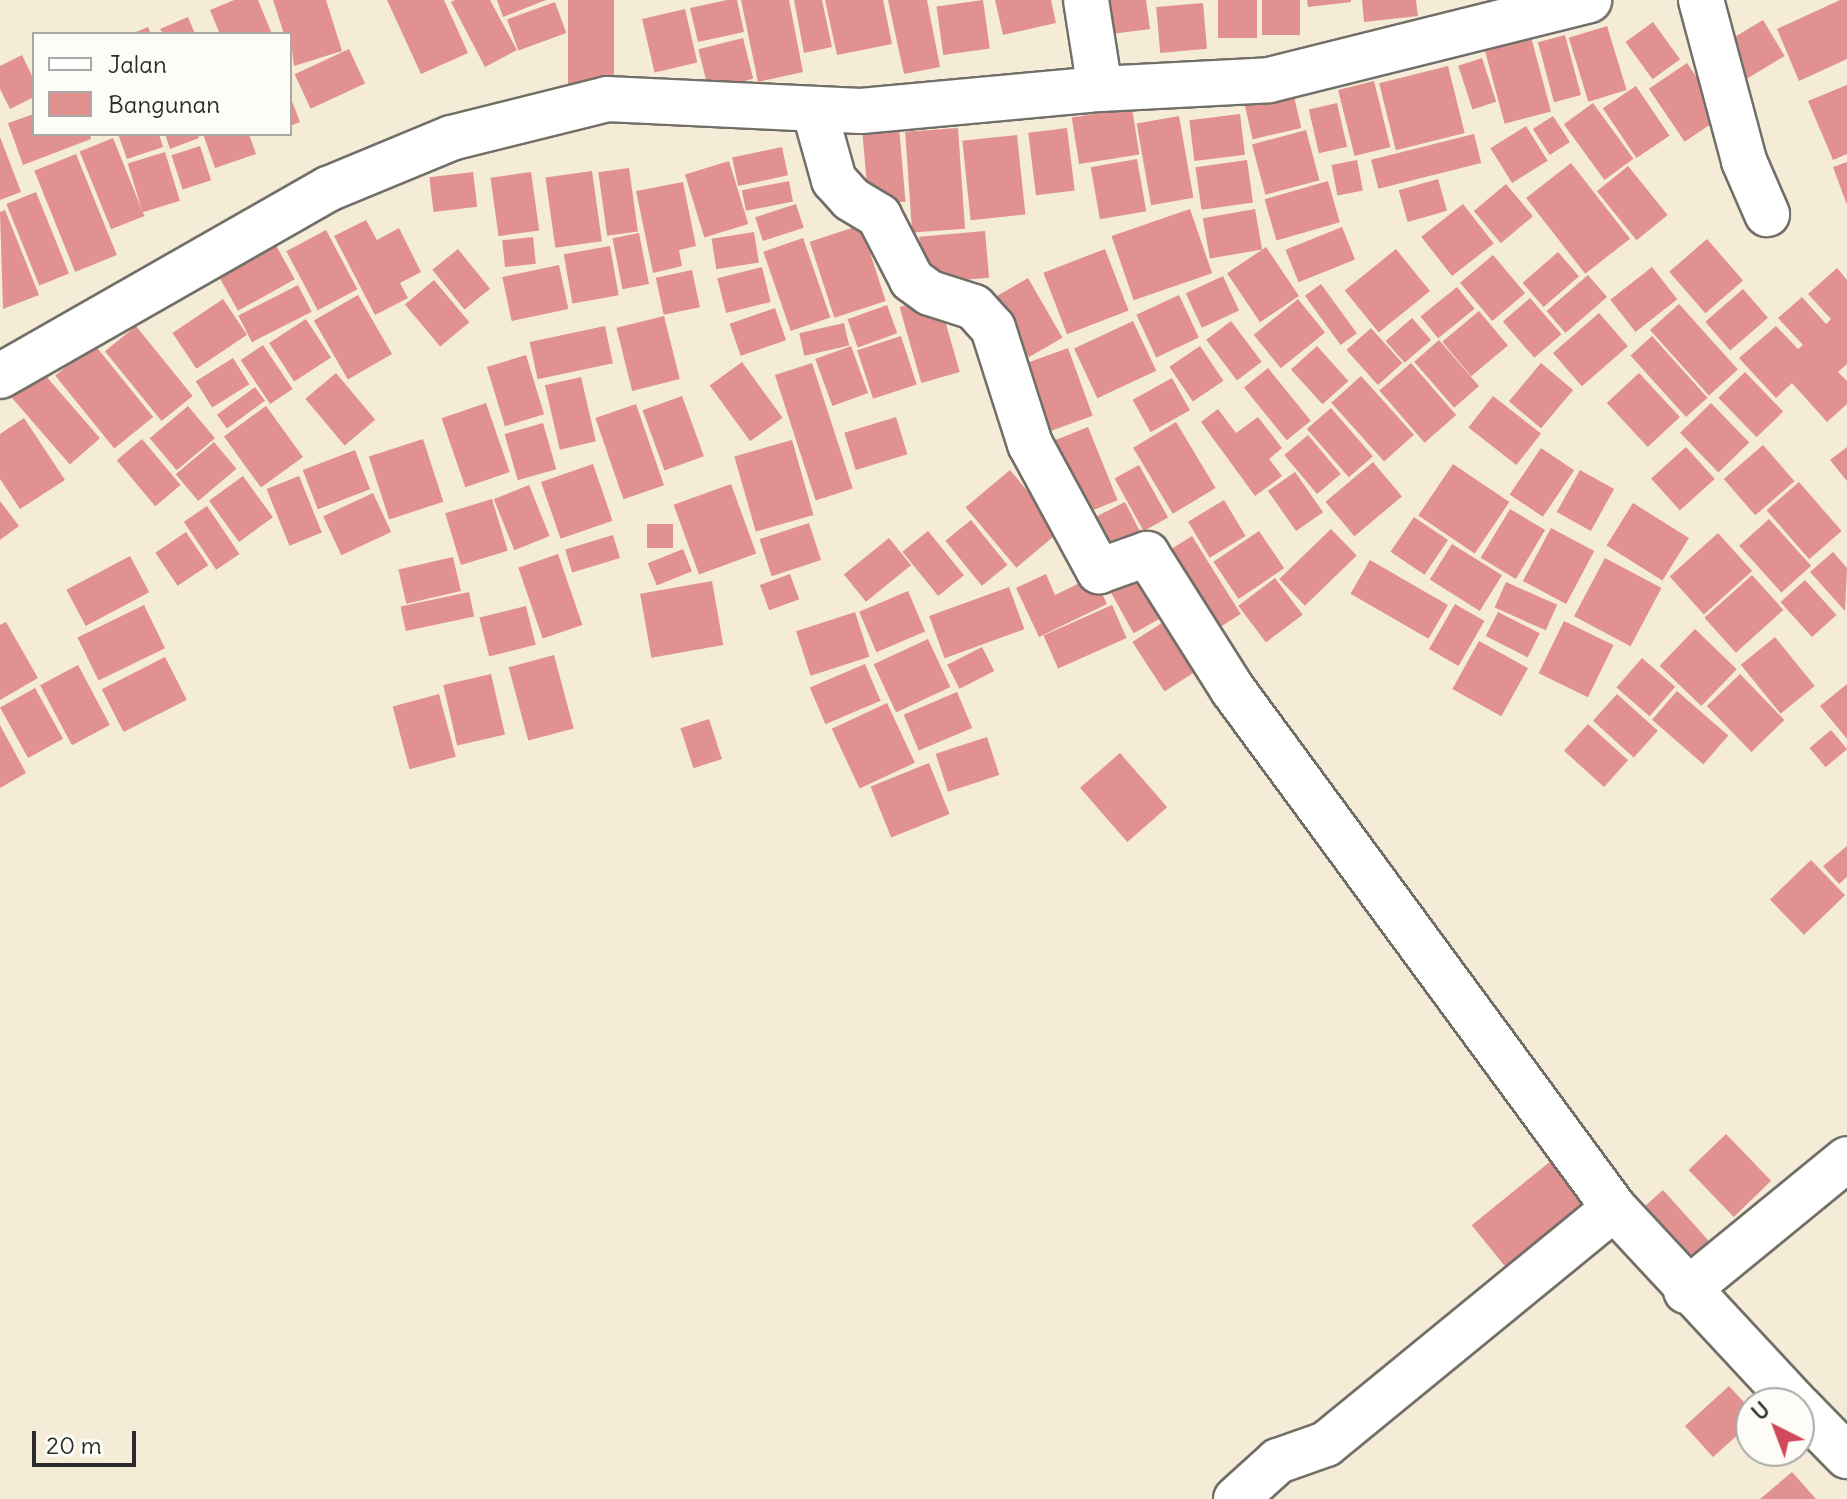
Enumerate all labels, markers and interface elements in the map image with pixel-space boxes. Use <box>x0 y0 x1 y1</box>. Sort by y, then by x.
legend <box>32 32 292 136</box>
text: Jalan <box>108 49 167 79</box>
text: Bangunan <box>108 89 220 119</box>
north arrow <box>1735 1387 1815 1467</box>
text: U <box>1745 1395 1775 1426</box>
scale bar <box>36 1415 140 1465</box>
text: 20 m <box>46 1430 102 1460</box>

